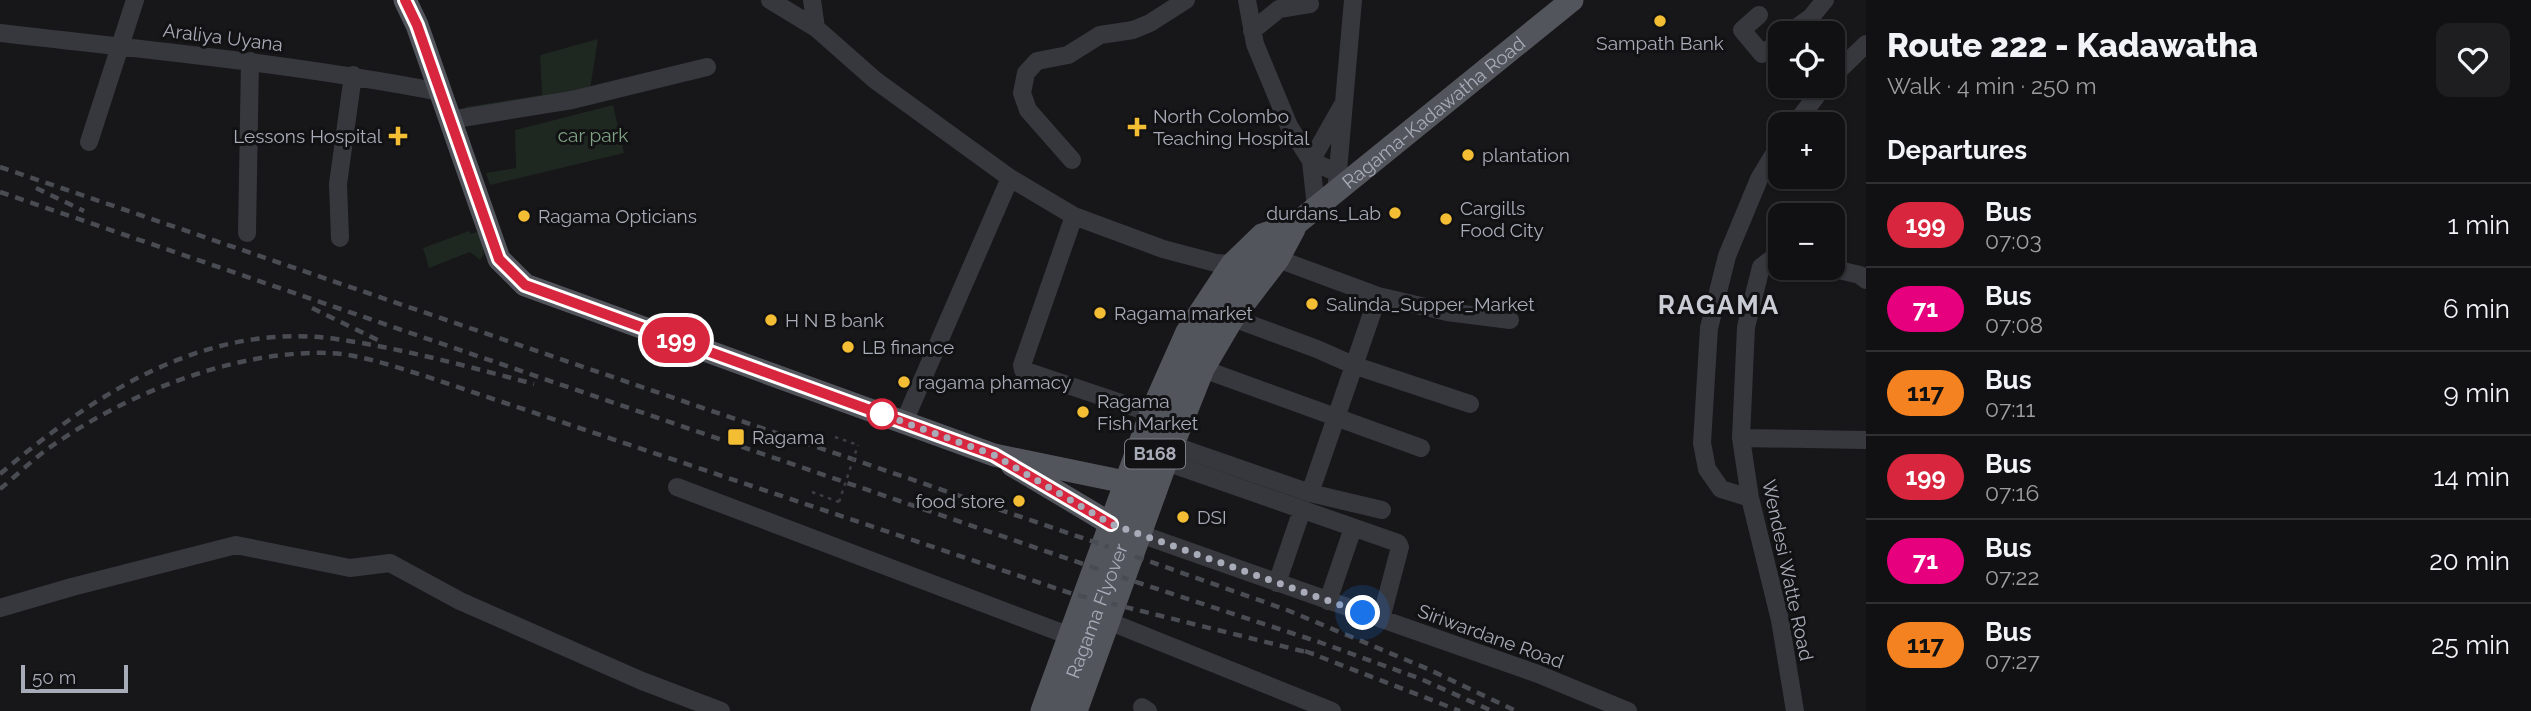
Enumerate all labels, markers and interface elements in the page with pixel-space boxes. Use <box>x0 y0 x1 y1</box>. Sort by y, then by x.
marker: Sampath Bank <box>1652 13 1668 29</box>
street label: Araliya Uyana <box>162 19 284 55</box>
map controls <box>1768 21 1845 280</box>
button: locate <box>1768 21 1845 98</box>
button: heart <box>2436 23 2510 97</box>
text: Route 222 - Kadawatha <box>1887 26 2258 65</box>
street label: Ragama-Kadawatha Road <box>1338 32 1529 193</box>
place label: Sampath Bank <box>1596 32 1724 54</box>
text: Walk · 4 min · 250 m <box>1887 72 2097 99</box>
place label: North Colombo Teaching Hospital <box>1153 105 1310 149</box>
button: + <box>1768 112 1845 189</box>
marker: North Colombo Teaching Hospital <box>1127 117 1147 137</box>
park label: car park <box>558 124 628 146</box>
place label: Lessons Hospital <box>233 125 383 147</box>
marker: Lessons Hospital <box>388 126 408 146</box>
text: Departures <box>1887 135 2027 165</box>
place label: plantation <box>1482 144 1570 166</box>
marker: plantation <box>1460 147 1476 163</box>
place label: Cargills Food City <box>1460 197 1544 241</box>
text: Bus <box>1985 197 2032 227</box>
place label: durdans_Lab <box>1266 202 1381 224</box>
button: − <box>1768 203 1845 280</box>
place label: Ragama Opticians <box>538 205 697 227</box>
marker: durdans_Lab <box>1387 205 1403 221</box>
marker: Ragama Opticians <box>516 208 532 224</box>
text: 199 <box>1905 210 1946 239</box>
text: 1 min <box>2448 210 2510 240</box>
marker: Cargills Food City <box>1438 211 1454 227</box>
text: 07:03 <box>1985 227 2042 254</box>
text: Bus <box>1985 281 2032 311</box>
district label: RAGAMA <box>1658 290 1780 320</box>
place label: Salinda_Supper_Market <box>1326 293 1535 315</box>
text: 71 <box>1913 294 1938 323</box>
text: 6 min <box>2443 294 2510 324</box>
marker: Salinda_Supper_Market <box>1304 296 1320 312</box>
place label: Ragama market <box>1114 302 1253 324</box>
marker: Ragama market <box>1092 305 1108 321</box>
place label: H N B bank <box>785 309 884 331</box>
text: 07:08 <box>1985 311 2043 338</box>
marker: H N B bank <box>763 312 779 328</box>
line badge: 199 <box>636 317 716 363</box>
text: 199 <box>656 325 696 354</box>
place label: LB finance <box>862 336 954 358</box>
marker: LB finance <box>840 339 856 355</box>
text: Bus <box>1985 365 2032 395</box>
place label: ragama phamacy <box>918 371 1071 393</box>
marker: ragama phamacy <box>896 374 912 390</box>
text: 117 <box>1907 378 1944 407</box>
text: 9 min <box>2443 378 2510 408</box>
place label: Ragama Fish Market <box>1097 390 1199 434</box>
text: 07:11 <box>1985 395 2035 422</box>
unlabelled marker <box>867 399 897 429</box>
marker: Ragama Fish Market <box>1075 404 1091 420</box>
place label: Ragama <box>752 426 825 448</box>
marker: Ragama <box>726 427 746 447</box>
road number: B168 <box>1125 440 1185 468</box>
text: Bus <box>1985 449 2032 479</box>
text: 199 <box>1905 462 1946 491</box>
text: 14 min <box>2433 462 2510 492</box>
street label: Wendesi Watte Road <box>1758 477 1818 663</box>
text: 07:16 <box>1985 479 2039 506</box>
place label: food store <box>916 490 1005 512</box>
marker: food store <box>1011 493 1027 509</box>
place label: DSI <box>1197 506 1227 528</box>
marker: DSI <box>1175 509 1191 525</box>
text: Bus <box>1985 533 2032 563</box>
street label: Ragama Flyover <box>1061 540 1132 681</box>
text: 71 <box>1913 546 1938 575</box>
text: 20 min <box>2429 546 2510 576</box>
text: 07:22 <box>1985 563 2040 590</box>
your location <box>1345 595 1380 630</box>
street label: Siriwardane Road <box>1415 599 1567 673</box>
text: Bus <box>1985 617 2032 647</box>
text: 117 <box>1907 630 1944 659</box>
text: 25 min <box>2431 630 2510 660</box>
text: 07:27 <box>1985 647 2040 674</box>
scale bar <box>21 662 128 694</box>
text: 50 m <box>32 666 76 688</box>

